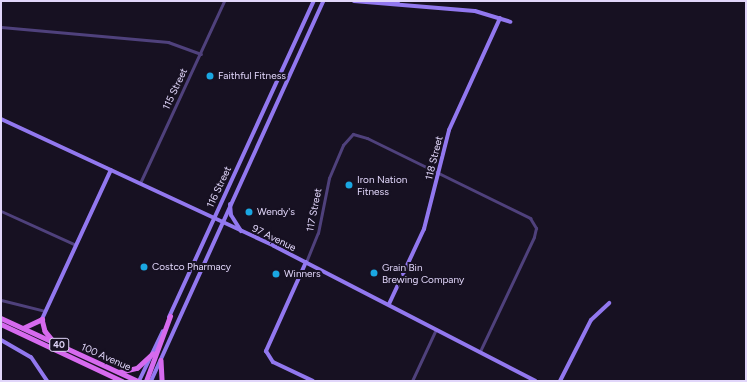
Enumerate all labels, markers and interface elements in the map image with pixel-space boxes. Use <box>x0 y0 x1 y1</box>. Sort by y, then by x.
street label: 115 Street <box>160 66 190 112</box>
place label: Faithful Fitness <box>218 70 286 82</box>
marker: Faithful Fitness <box>205 71 215 81</box>
street label: 118 Street <box>423 135 445 181</box>
street label: 116 Street <box>204 164 234 210</box>
place label: Iron Nation Fitness <box>357 173 407 196</box>
marker: Iron Nation Fitness <box>344 180 354 190</box>
street label: 117 Street <box>304 187 324 233</box>
place label: Wendy's <box>257 206 295 218</box>
marker: Wendy's <box>244 207 254 217</box>
street label: 97 Avenue <box>250 222 298 254</box>
place label: Costco Pharmacy <box>152 261 231 273</box>
place label: Grain Bin Brewing Company <box>382 261 464 284</box>
marker: Costco Pharmacy <box>139 262 149 272</box>
place label: Winners <box>284 268 321 280</box>
marker: Grain Bin Brewing Company <box>369 268 379 278</box>
marker: Winners <box>271 269 281 279</box>
road number: 40 <box>49 338 69 352</box>
street label: 100 Avenue <box>79 341 133 373</box>

